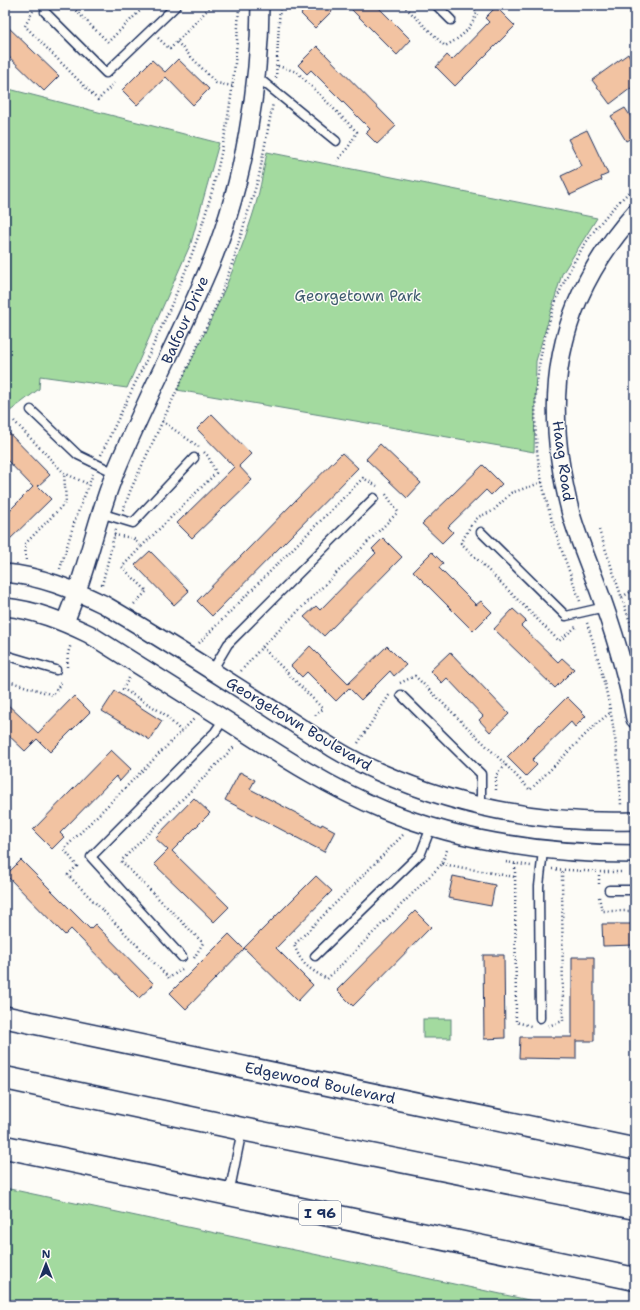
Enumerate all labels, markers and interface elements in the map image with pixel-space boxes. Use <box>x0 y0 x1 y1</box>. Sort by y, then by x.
street label: Balfour Drive <box>157 273 213 367</box>
park label: Georgetown Park <box>295 286 421 306</box>
street label: Haag Road <box>547 419 579 503</box>
street label: Georgetown Boulevard <box>222 672 376 776</box>
street label: Edgewood Boulevard <box>243 1057 398 1109</box>
road number: I 96 <box>299 1201 341 1225</box>
north arrow <box>26 1244 66 1284</box>
text: N <box>42 1247 51 1262</box>

